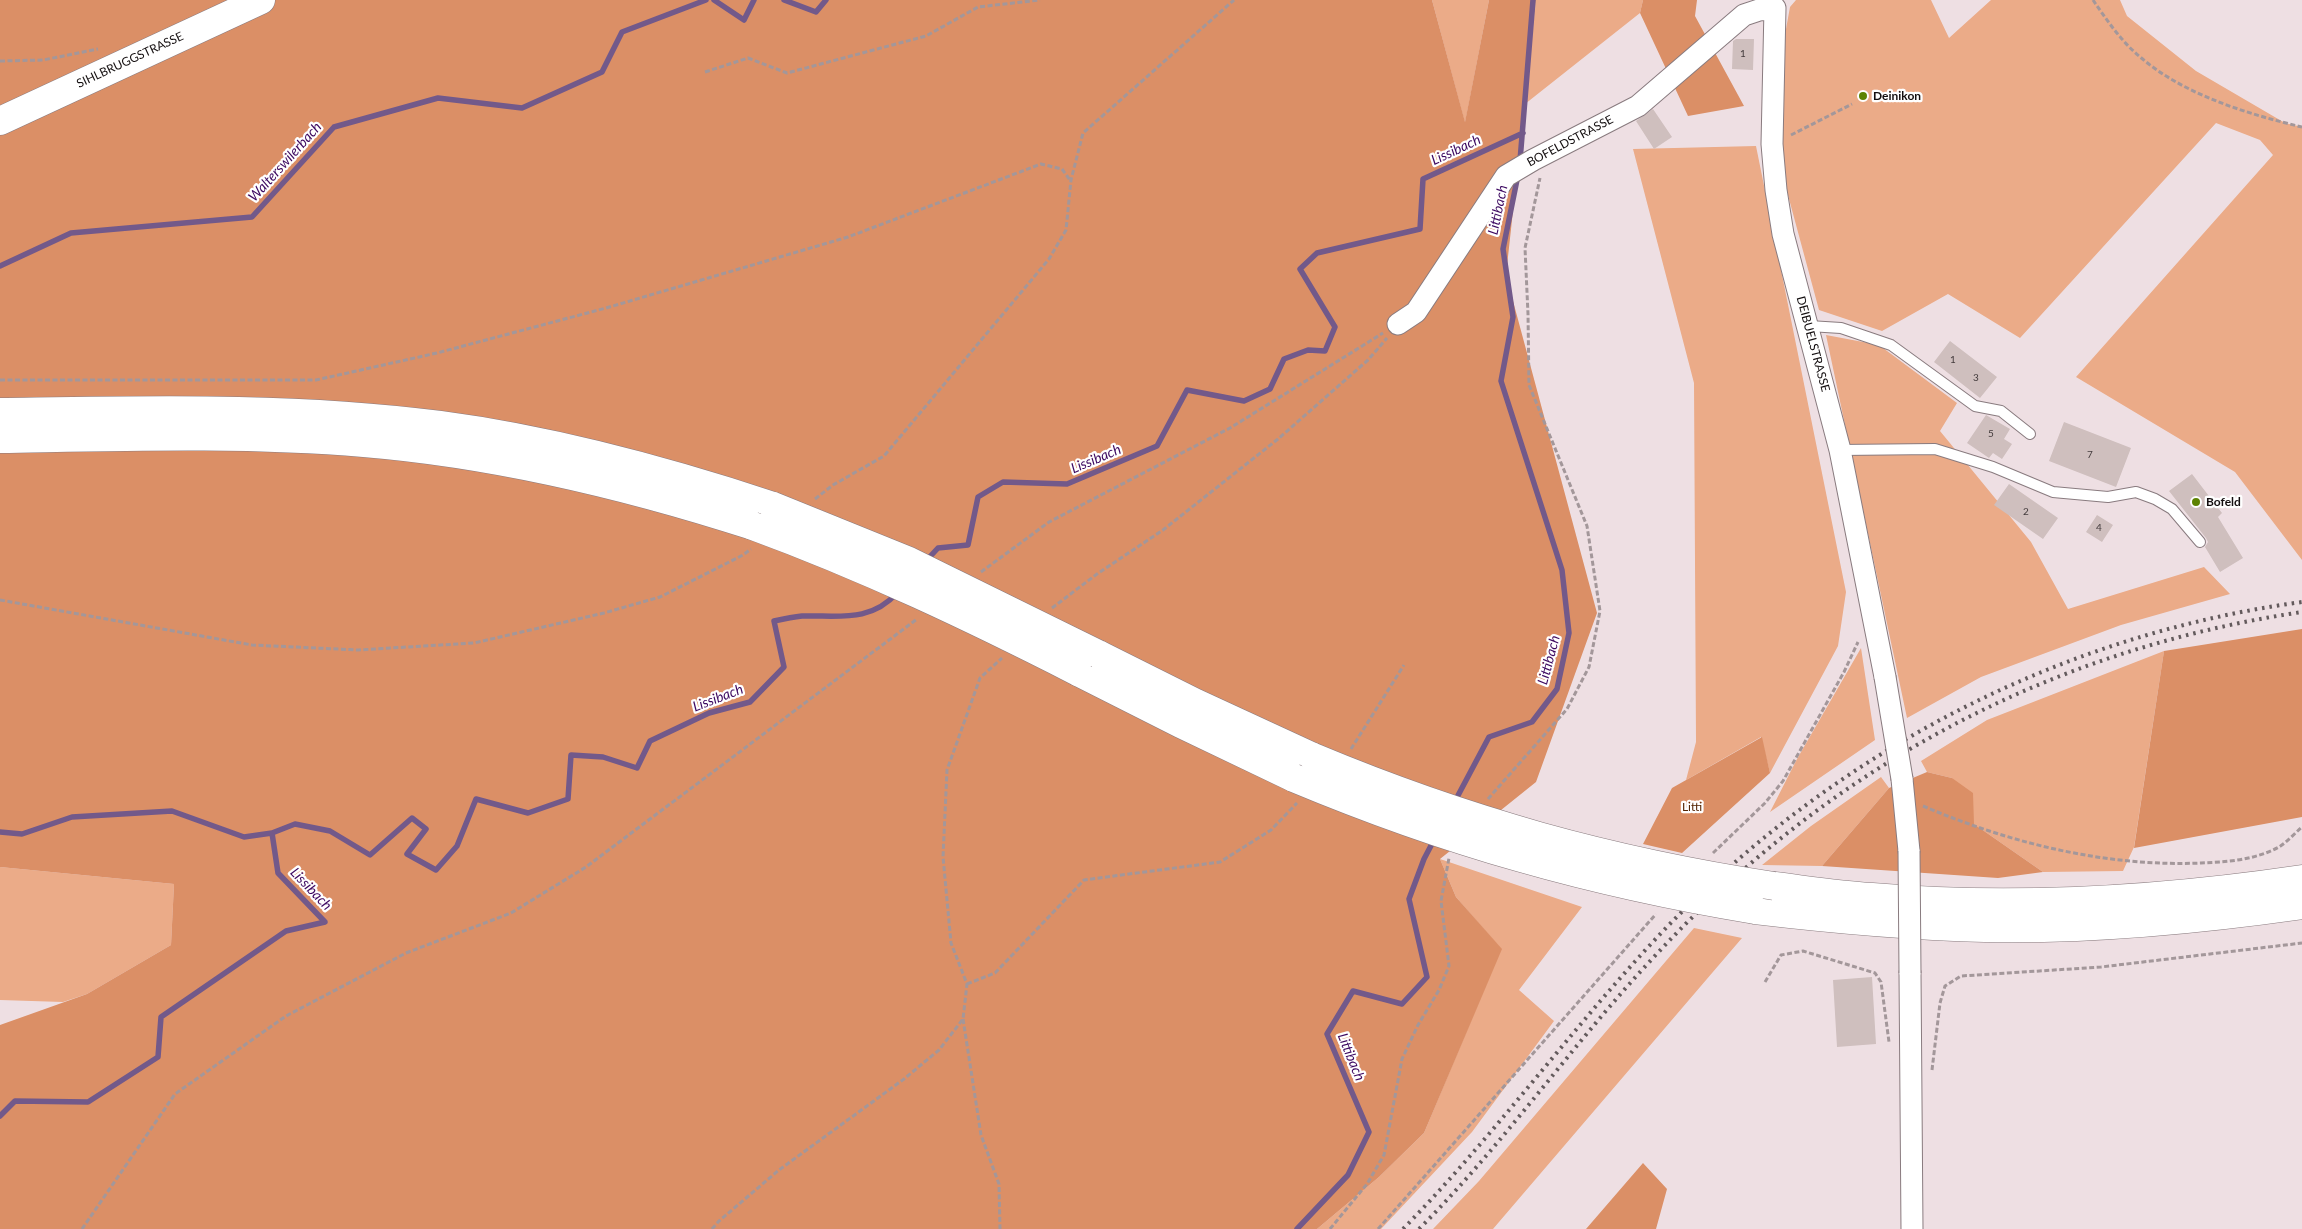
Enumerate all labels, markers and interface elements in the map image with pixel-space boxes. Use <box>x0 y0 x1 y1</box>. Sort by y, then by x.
street label: SIHLBRUGGSTRASSE <box>74 29 186 91</box>
house number: 1 <box>1740 48 1746 60</box>
place label: Deinikon <box>1873 89 1921 103</box>
marker: Deinikon <box>1857 90 1869 102</box>
street label: BOFELDSTRASSE <box>1524 112 1616 170</box>
water label: Walterswilerbach <box>245 119 325 205</box>
water label: Lissibach <box>1429 131 1483 169</box>
water label: Littibach <box>1485 184 1511 236</box>
street label: DEIBUELSTRASSE <box>1793 295 1833 393</box>
house number: 1 <box>1950 354 1956 366</box>
house number: 3 <box>1973 372 1979 384</box>
house number: 5 <box>1988 428 1994 440</box>
water label: Lissibach <box>1069 441 1123 477</box>
house number: 7 <box>2087 449 2093 461</box>
place label: Bofeld <box>2206 495 2241 509</box>
marker: Bofeld <box>2190 496 2202 508</box>
house number: 2 <box>2023 506 2029 518</box>
house number: 4 <box>2096 522 2102 534</box>
water label: Littibach <box>1534 634 1564 686</box>
water label: Lissibach <box>690 681 746 715</box>
park label: Litti <box>1682 800 1702 814</box>
water label: Lissibach <box>287 864 335 914</box>
water label: Littibach <box>1334 1031 1368 1083</box>

